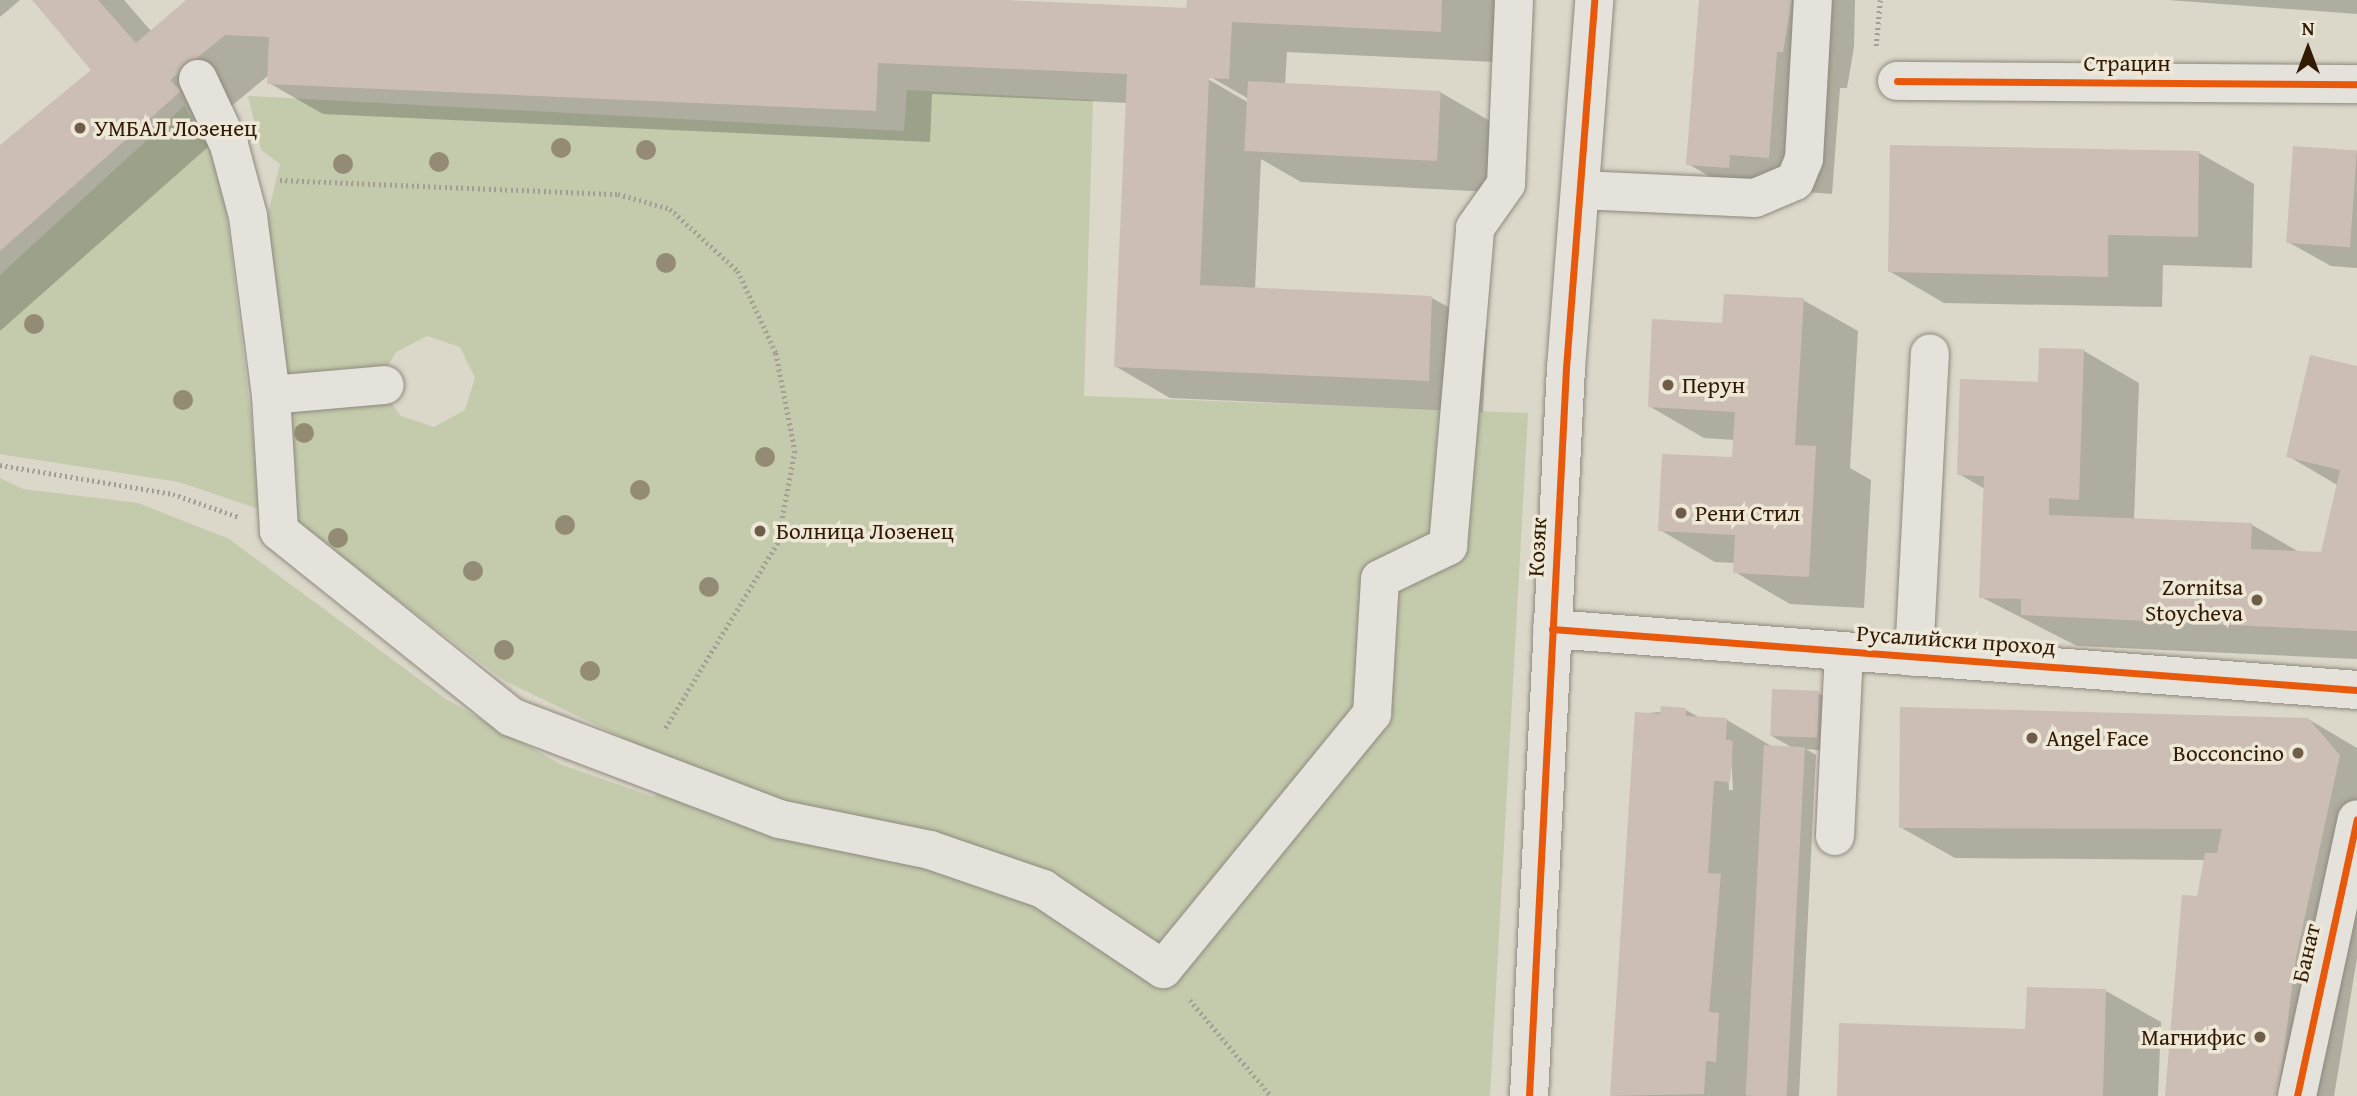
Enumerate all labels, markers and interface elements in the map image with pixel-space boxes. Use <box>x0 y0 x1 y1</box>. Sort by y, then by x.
north arrow <box>2273 14 2343 84</box>
text: N <box>2302 14 2314 42</box>
street label: Страцин <box>2083 49 2171 77</box>
place label: УМБАЛ Лозенец <box>94 114 257 142</box>
marker: УМБАЛ Лозенец <box>72 120 88 136</box>
place label: Перун <box>1682 371 1745 399</box>
marker: Перун <box>1660 377 1676 393</box>
place label: Рени Стил <box>1695 499 1800 527</box>
marker: Рени Стил <box>1673 505 1689 521</box>
place label: Болница Лозенец <box>776 517 954 545</box>
street label: Козяк <box>1522 517 1552 577</box>
marker: Болница Лозенец <box>750 521 770 541</box>
place label: Zornitsa Stoycheva <box>2145 573 2243 627</box>
marker: Zornitsa Stoycheva <box>2249 592 2265 608</box>
street label: Русалийски проход <box>1856 619 2056 661</box>
place label: Angel Face <box>2046 724 2149 752</box>
marker: Angel Face <box>2024 730 2040 746</box>
place label: Bocconcino <box>2173 739 2284 767</box>
marker: Bocconcino <box>2290 745 2306 761</box>
street label: Банат <box>2286 921 2326 985</box>
place label: Магнифис <box>2141 1023 2246 1051</box>
marker: Магнифис <box>2252 1029 2268 1045</box>

